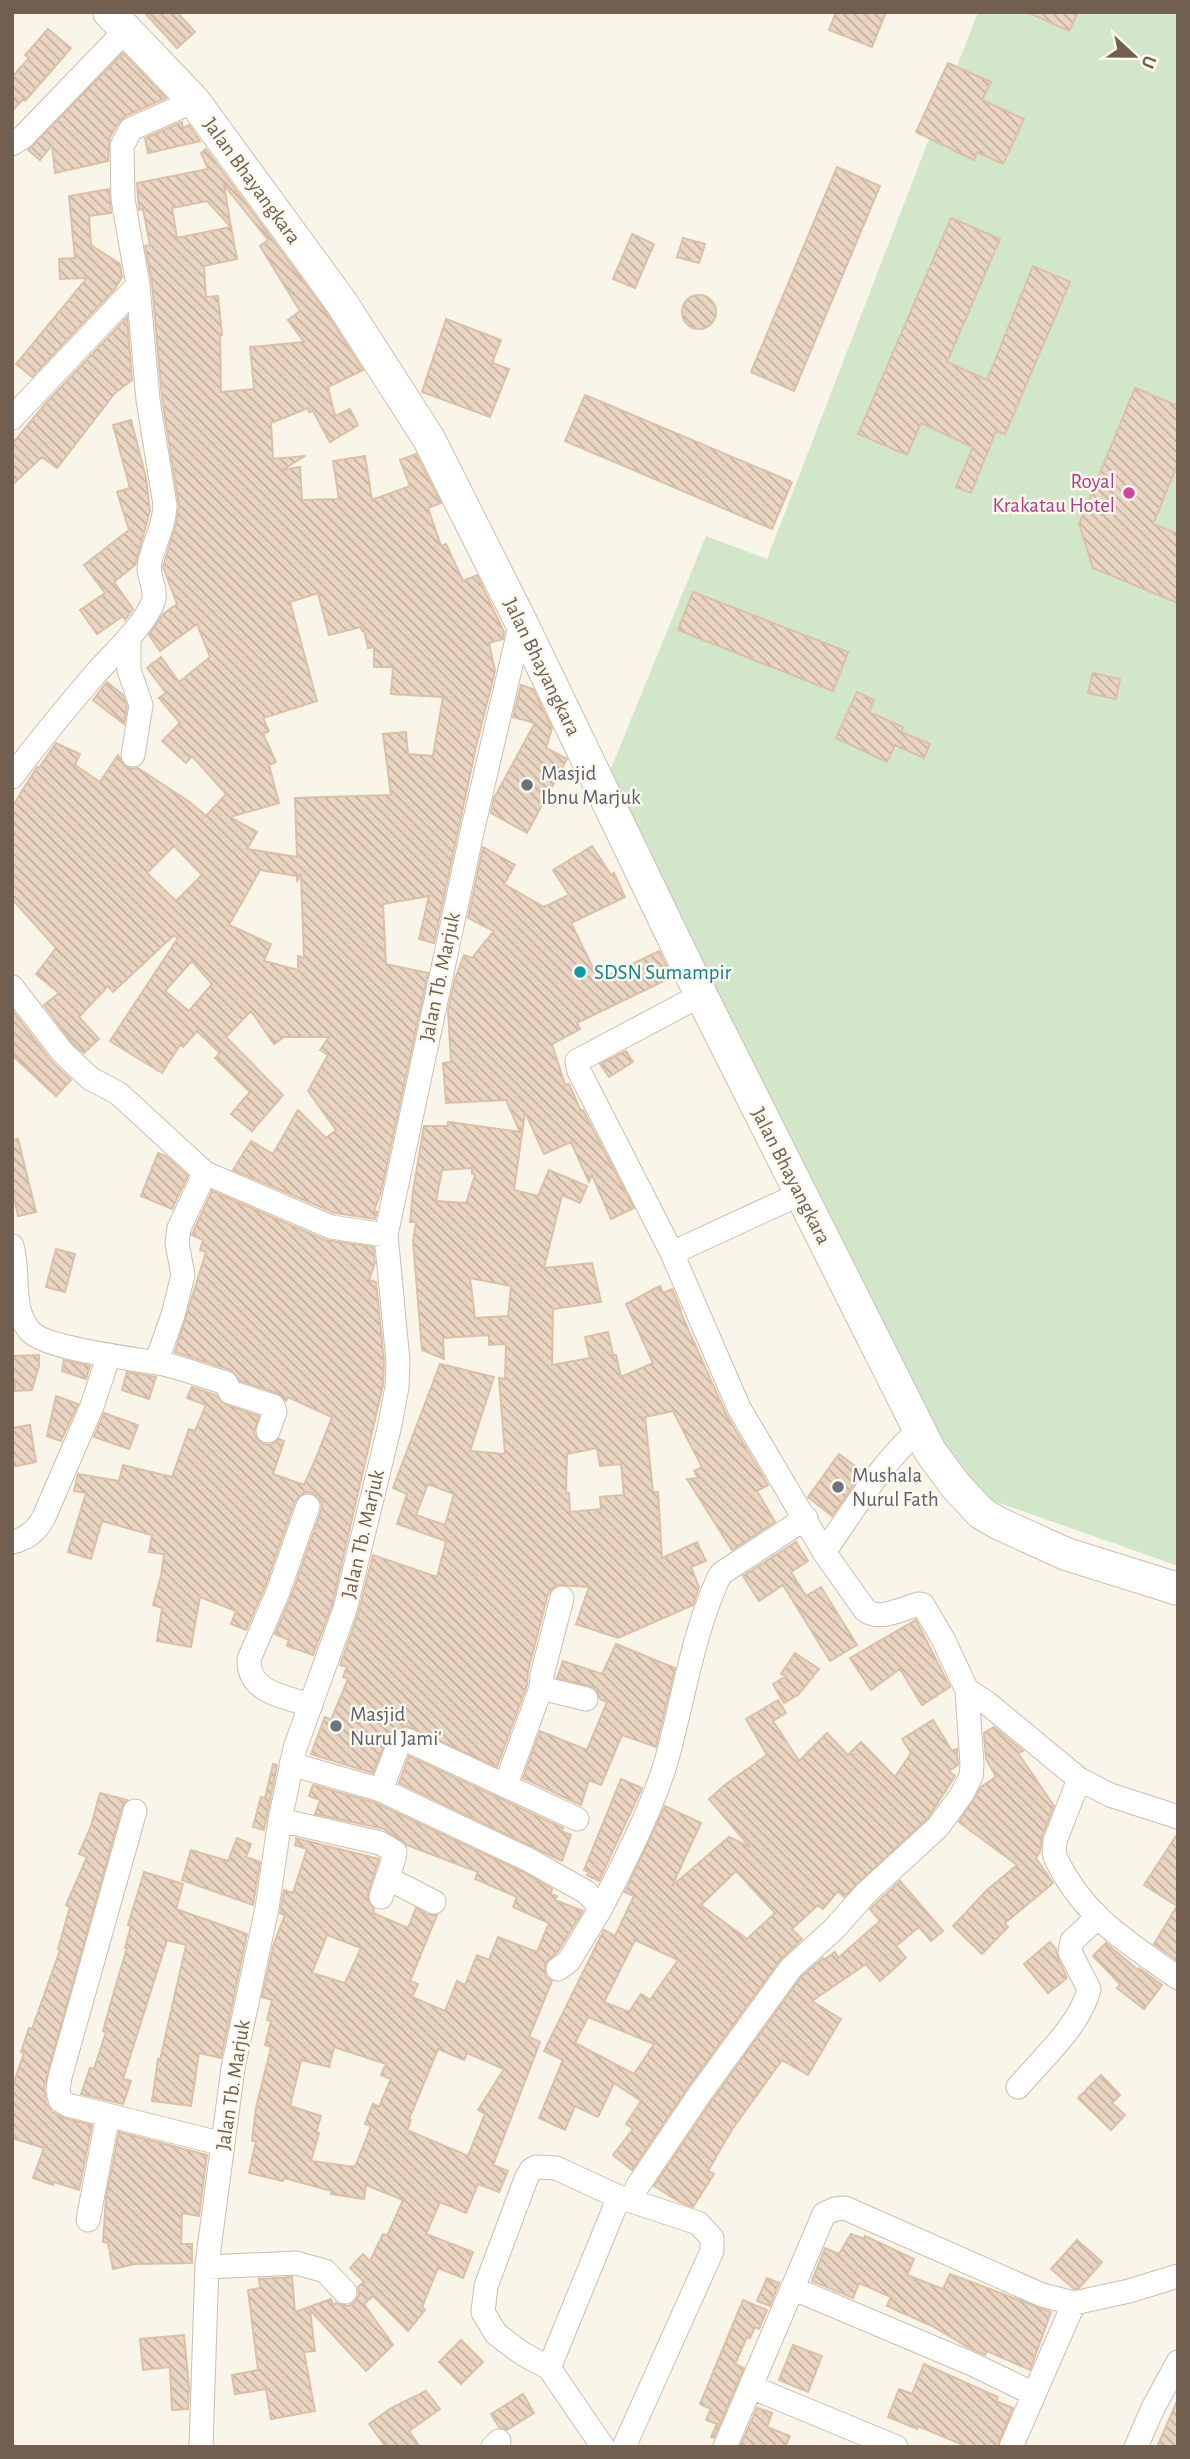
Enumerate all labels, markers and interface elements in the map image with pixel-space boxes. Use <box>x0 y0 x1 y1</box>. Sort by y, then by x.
north arrow <box>1099 21 1169 91</box>
text: U <box>1137 53 1159 71</box>
street label: Jalan Bhayangkara <box>199 114 305 248</box>
place label: Royal Krakatau Hotel <box>992 471 1115 516</box>
marker: Royal Krakatau Hotel <box>1121 485 1137 501</box>
street label: Jalan Bhayangkara <box>500 595 585 740</box>
place label: Masjid Ibnu Marjuk <box>541 763 641 808</box>
marker: Masjid Ibnu Marjuk <box>519 777 535 793</box>
street label: Jalan Tb. Marjuk <box>416 910 464 1043</box>
place label: SDSN Sumampir <box>594 962 731 983</box>
marker: SDSN Sumampir <box>572 964 588 980</box>
street label: Jalan Bhayangkara <box>747 1104 835 1248</box>
place label: Mushala Nurul Fath <box>852 1465 939 1510</box>
street label: Jalan Tb. Marjuk <box>338 1467 388 1600</box>
marker: Mushala Nurul Fath <box>830 1479 846 1495</box>
place label: Masjid Nurul Jami' <box>350 1704 442 1749</box>
marker: Masjid Nurul Jami' <box>328 1718 344 1734</box>
street label: Jalan Tb. Marjuk <box>212 2018 254 2152</box>

